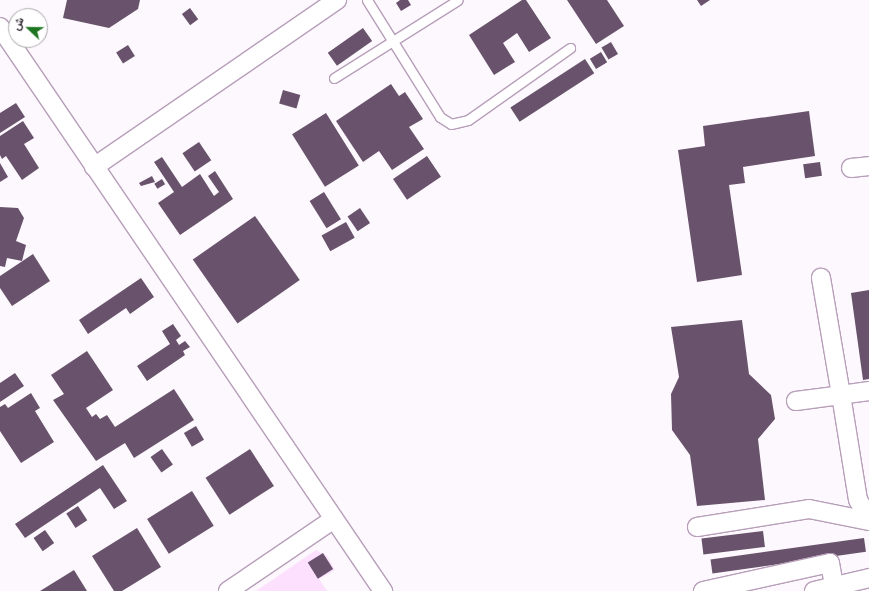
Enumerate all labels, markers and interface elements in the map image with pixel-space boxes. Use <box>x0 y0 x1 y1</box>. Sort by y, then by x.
north arrow <box>8 8 48 48</box>
text: ش <box>9 15 26 32</box>

